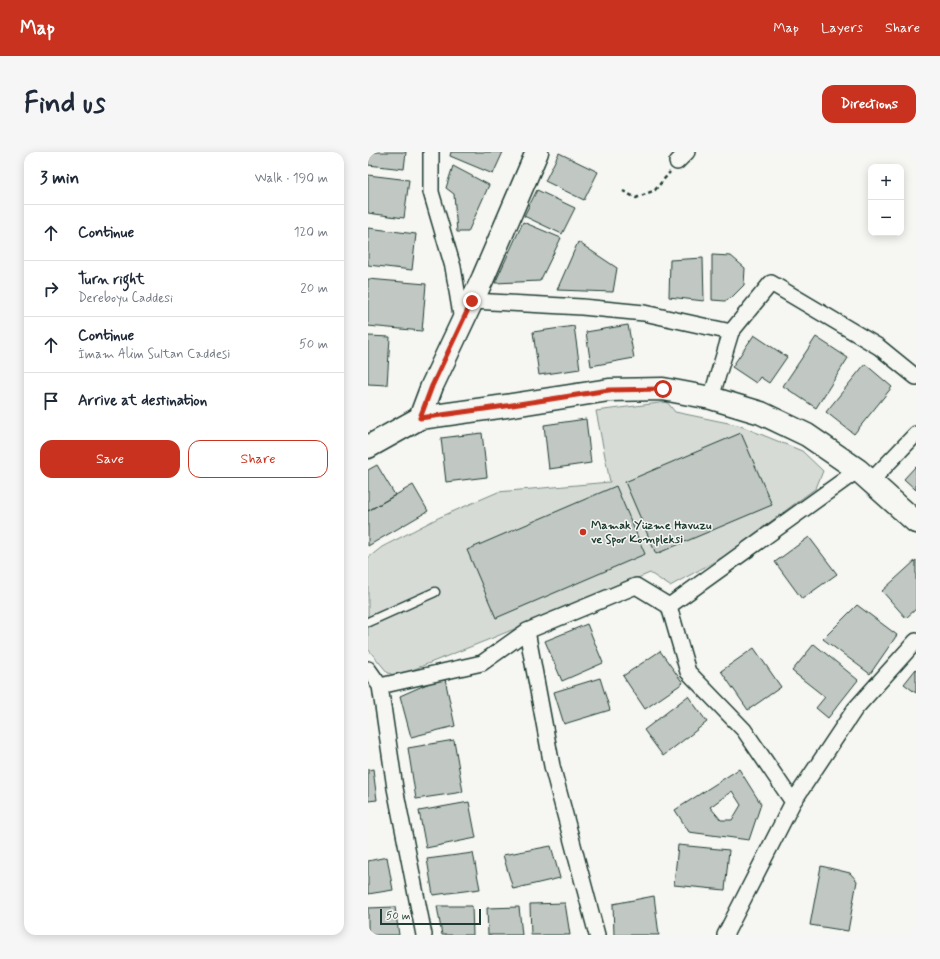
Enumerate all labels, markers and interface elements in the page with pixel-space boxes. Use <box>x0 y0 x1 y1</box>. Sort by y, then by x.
text: Map <box>20 16 55 41</box>
text: Map <box>773 19 799 37</box>
text: Layers <box>821 19 863 37</box>
text: Share <box>885 19 920 37</box>
button: Directions <box>822 85 916 123</box>
text: Find us <box>24 86 105 123</box>
map controls <box>868 164 904 236</box>
button: + <box>868 164 904 200</box>
text: 3 min <box>40 167 79 189</box>
text: Walk · 190 m <box>255 170 328 187</box>
button: − <box>868 200 904 236</box>
icon: ahead <box>40 222 62 244</box>
text: Continue <box>78 223 134 243</box>
text: 120 m <box>294 224 328 241</box>
text: Turn right <box>78 270 145 290</box>
icon: right <box>40 278 62 300</box>
text: 20 m <box>300 280 328 297</box>
text: Dereboyu Caddesi <box>78 290 173 307</box>
route end <box>463 292 481 310</box>
text: Continue <box>78 326 134 346</box>
icon: ahead <box>40 334 62 356</box>
text: 50 m <box>299 336 328 353</box>
text: İmam Alim Sultan Caddesi <box>78 346 230 363</box>
route start <box>654 380 672 398</box>
icon: arrive <box>40 390 62 412</box>
text: Arrive at destination <box>78 391 207 411</box>
button: Save <box>40 440 180 478</box>
button: Share <box>188 440 328 478</box>
place label: Mamak Yüzme Havuzu ve Spor Kompleksi <box>591 518 712 548</box>
marker: Mamak Yüzme Havuzu ve Spor Kompleksi <box>578 527 588 537</box>
scale bar <box>380 907 481 926</box>
text: 50 m <box>386 909 411 923</box>

